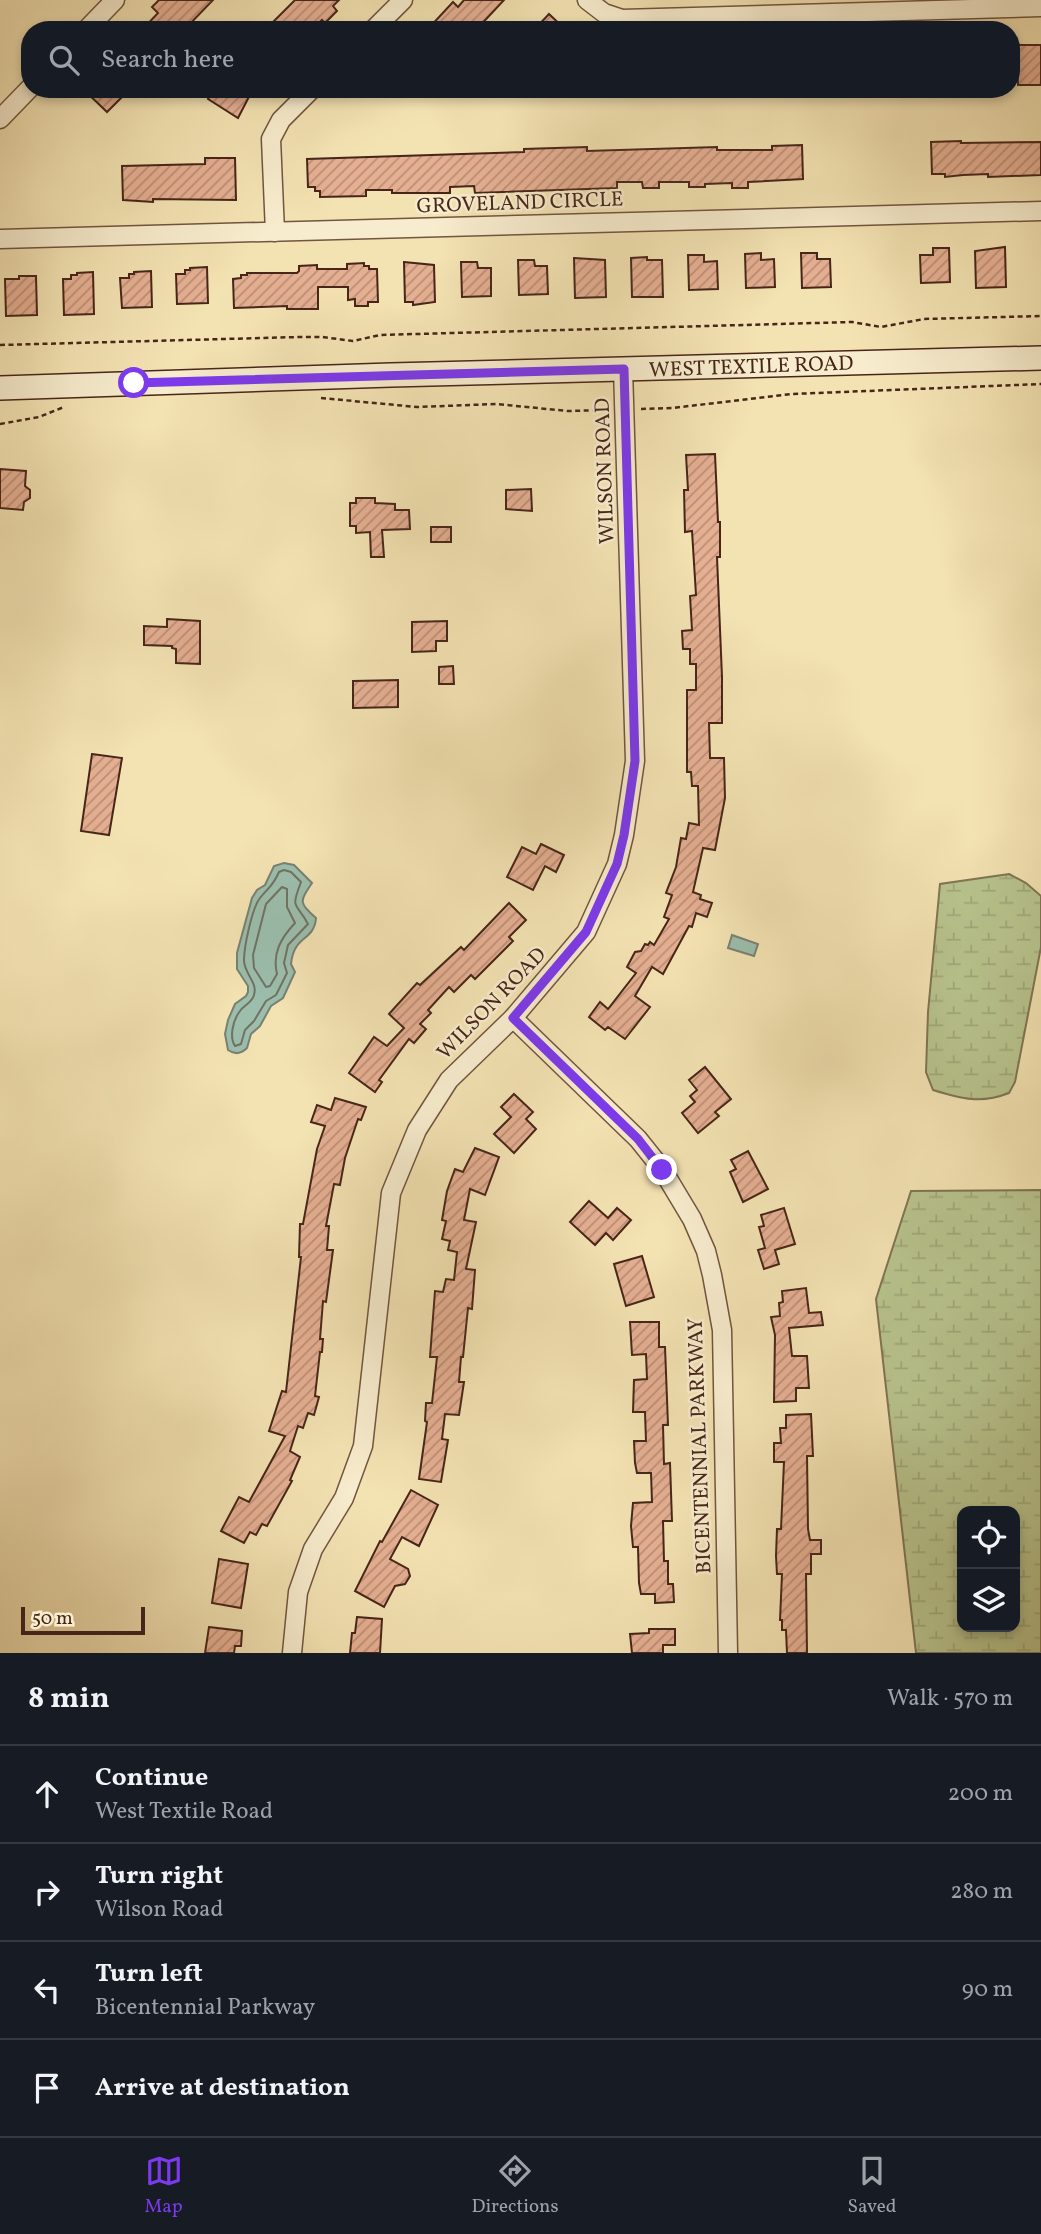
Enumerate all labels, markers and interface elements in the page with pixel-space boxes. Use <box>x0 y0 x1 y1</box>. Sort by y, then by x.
search box <box>21 21 1020 98</box>
icon: search <box>45 41 83 79</box>
text: Search here <box>101 42 234 78</box>
street label: GROVELAND CIRCLE <box>416 185 624 222</box>
street label: WEST TEXTILE ROAD <box>648 349 854 386</box>
route start <box>118 367 149 398</box>
street label: WILSON ROAD <box>588 397 623 545</box>
street label: WILSON ROAD <box>431 941 553 1067</box>
route end <box>646 1154 677 1185</box>
street label: BICENTENNIAL PARKWAY <box>682 1318 719 1574</box>
map controls <box>957 1506 1020 1632</box>
button: locate <box>957 1506 1020 1569</box>
button: layers <box>957 1569 1020 1632</box>
scale bar <box>21 1604 145 1636</box>
text: 50 m <box>32 1606 73 1632</box>
text: 8 min <box>28 1678 110 1720</box>
text: Walk · 570 m <box>887 1683 1013 1715</box>
text: Continue <box>95 1760 208 1796</box>
icon: ahead <box>28 1775 66 1813</box>
text: 200 m <box>948 1778 1013 1810</box>
text: West Textile Road <box>95 1796 273 1828</box>
text: Turn right <box>95 1858 223 1894</box>
icon: right <box>28 1873 66 1911</box>
text: 280 m <box>950 1876 1013 1908</box>
text: Wilson Road <box>95 1894 224 1926</box>
text: Turn left <box>95 1956 203 1992</box>
icon: left <box>28 1971 66 2009</box>
text: 90 m <box>962 1974 1013 2006</box>
text: Bicentennial Parkway <box>95 1992 315 2024</box>
icon: arrive <box>28 2069 66 2107</box>
text: Arrive at destination <box>95 2070 350 2106</box>
tab: Map <box>144 2152 183 2220</box>
tab: Directions <box>472 2152 559 2220</box>
tab: Saved <box>848 2152 896 2220</box>

